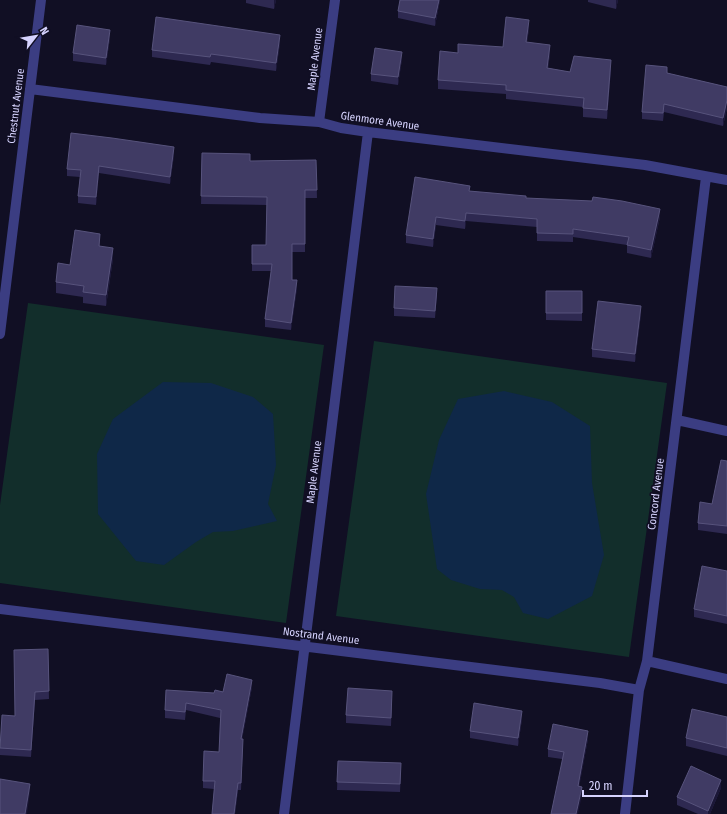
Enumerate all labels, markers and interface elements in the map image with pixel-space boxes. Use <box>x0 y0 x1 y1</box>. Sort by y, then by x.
north arrow <box>16 16 56 56</box>
text: N <box>37 25 51 37</box>
street label: Maple Avenue <box>305 27 325 91</box>
street label: Chestnut Avenue <box>5 68 27 144</box>
street label: Glenmore Avenue <box>340 109 420 133</box>
street label: Maple Avenue <box>304 440 324 504</box>
street label: Concord Avenue <box>645 457 667 531</box>
street label: Nostrand Avenue <box>282 625 360 647</box>
scale bar <box>583 772 647 798</box>
text: 20 m <box>589 779 613 793</box>

